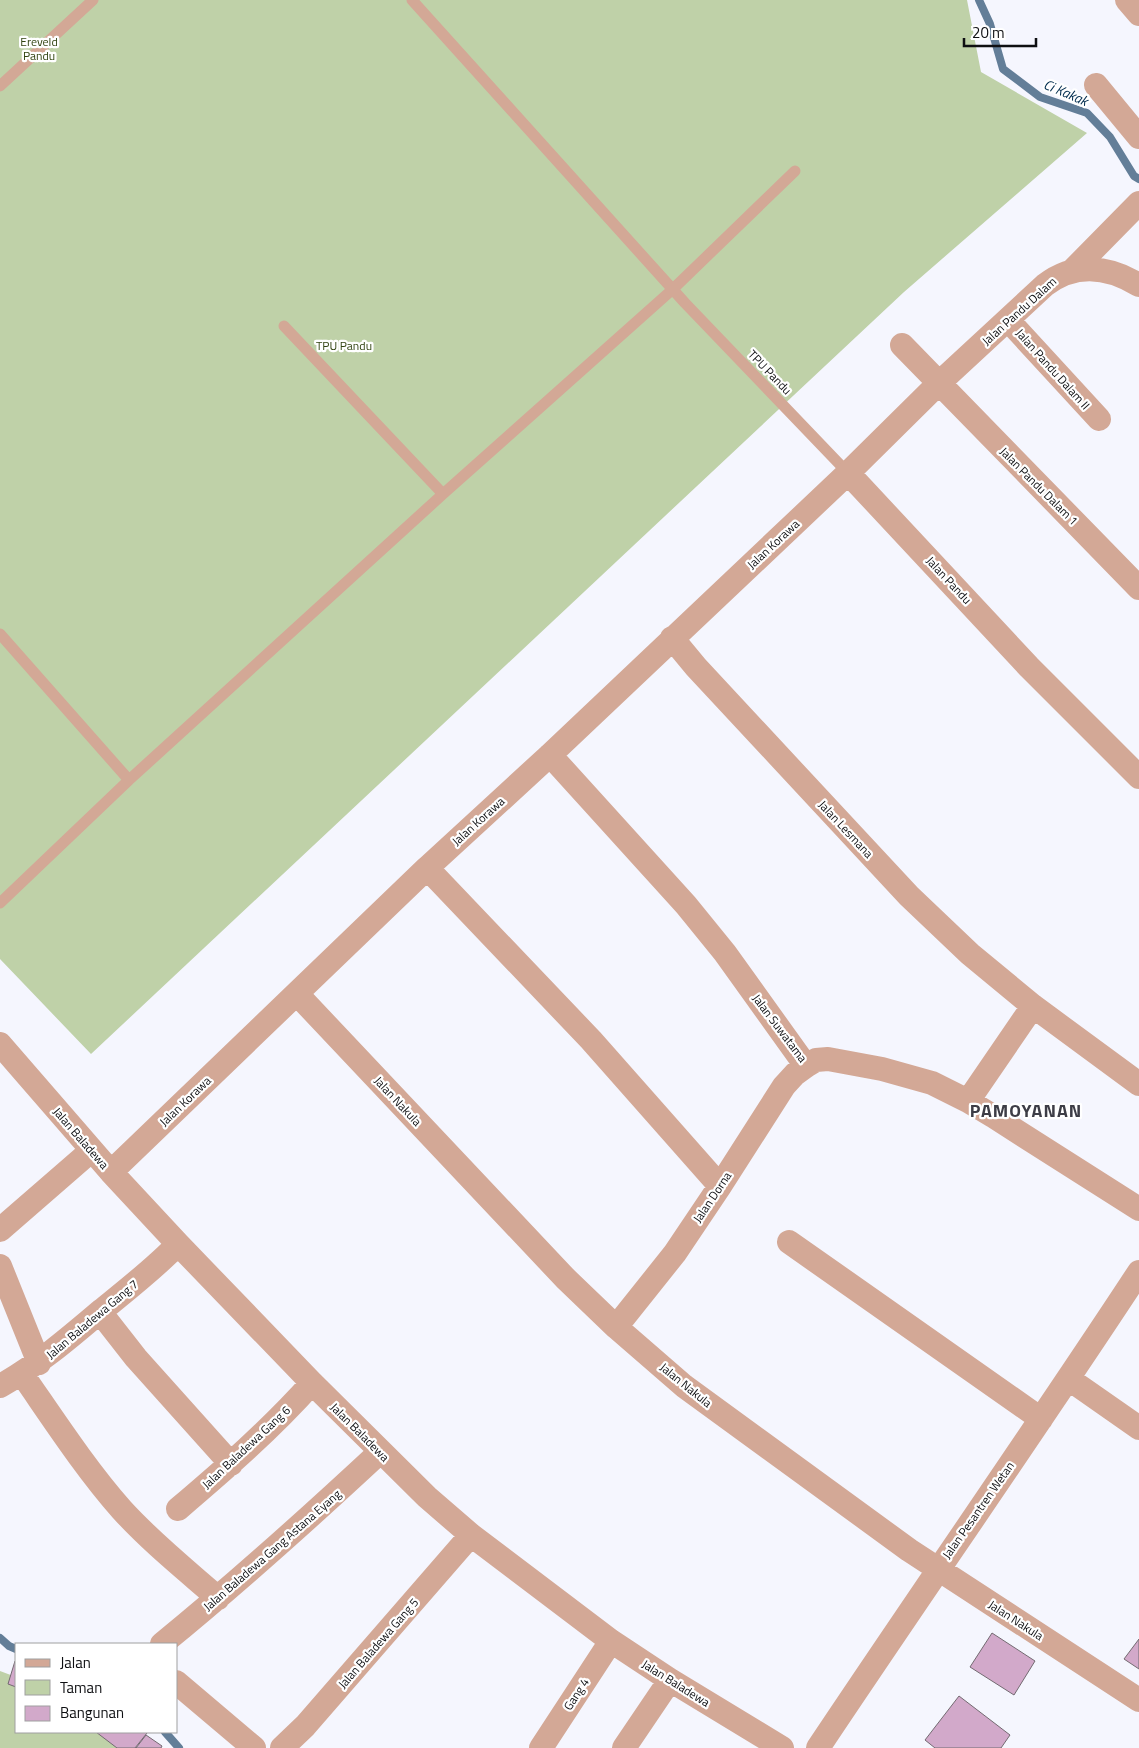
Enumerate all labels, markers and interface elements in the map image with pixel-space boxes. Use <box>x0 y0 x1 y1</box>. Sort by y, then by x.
scale bar <box>964 15 1036 47</box>
text: 20 m <box>972 21 1005 44</box>
park label: Ereveld Pandu <box>20 32 58 65</box>
water label: Ci Kakak <box>1041 73 1093 111</box>
street label: Jalan Pandu Dalam <box>977 272 1061 350</box>
street label: Jalan Pandu Dalam II <box>1011 324 1095 414</box>
park label: TPU Pandu <box>316 336 372 355</box>
street label: TPU Pandu <box>744 345 796 399</box>
street label: Jalan Pandu Dalam 1 <box>995 442 1083 530</box>
street label: Jalan Korawa <box>743 515 803 573</box>
street label: Jalan Pandu <box>922 552 976 608</box>
street label: Jalan Korawa <box>447 792 509 850</box>
street label: Jalan Lesmana <box>814 796 878 862</box>
street label: Jalan Suwatama <box>748 990 812 1066</box>
street label: Jalan Korawa <box>155 1071 215 1131</box>
street label: Jalan Nakula <box>370 1072 426 1130</box>
district label: PAMOYANAN <box>970 1097 1082 1124</box>
street label: Jalan Baladewa <box>49 1103 113 1173</box>
street label: Jalan Dorna <box>688 1168 736 1226</box>
street label: Jalan Baladewa Gang 7 <box>42 1275 142 1363</box>
street label: Jalan Nakula <box>656 1358 716 1412</box>
street label: Jalan Baladewa <box>326 1398 394 1466</box>
street label: Jalan Baladewa Gang 6 <box>197 1401 295 1493</box>
street label: Jalan Pesantren Wetan <box>937 1457 1019 1563</box>
street label: Jalan Baladewa Gang Astana Eyang <box>199 1485 345 1615</box>
street label: Jalan Baladewa Gang 5 <box>333 1593 423 1693</box>
street label: Jalan Nakula <box>985 1595 1047 1645</box>
legend <box>15 1643 178 1733</box>
text: Jalan <box>60 1651 91 1674</box>
street label: Jalan Baladewa <box>638 1655 714 1711</box>
street label: Gang 4 <box>558 1674 594 1714</box>
text: Taman <box>60 1676 102 1699</box>
text: Bangunan <box>60 1701 124 1724</box>

